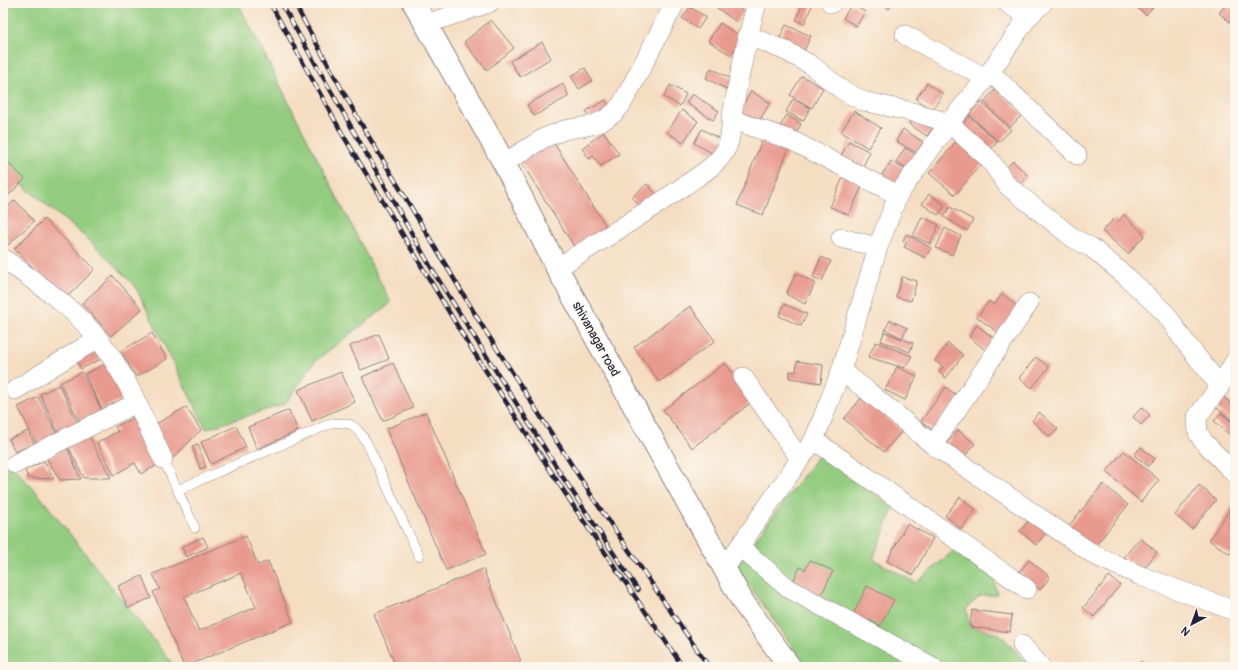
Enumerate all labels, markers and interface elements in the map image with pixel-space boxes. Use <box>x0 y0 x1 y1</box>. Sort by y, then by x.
street label: shivanagar road <box>569 299 623 379</box>
north arrow <box>1172 604 1212 644</box>
text: N <box>1178 623 1193 639</box>

